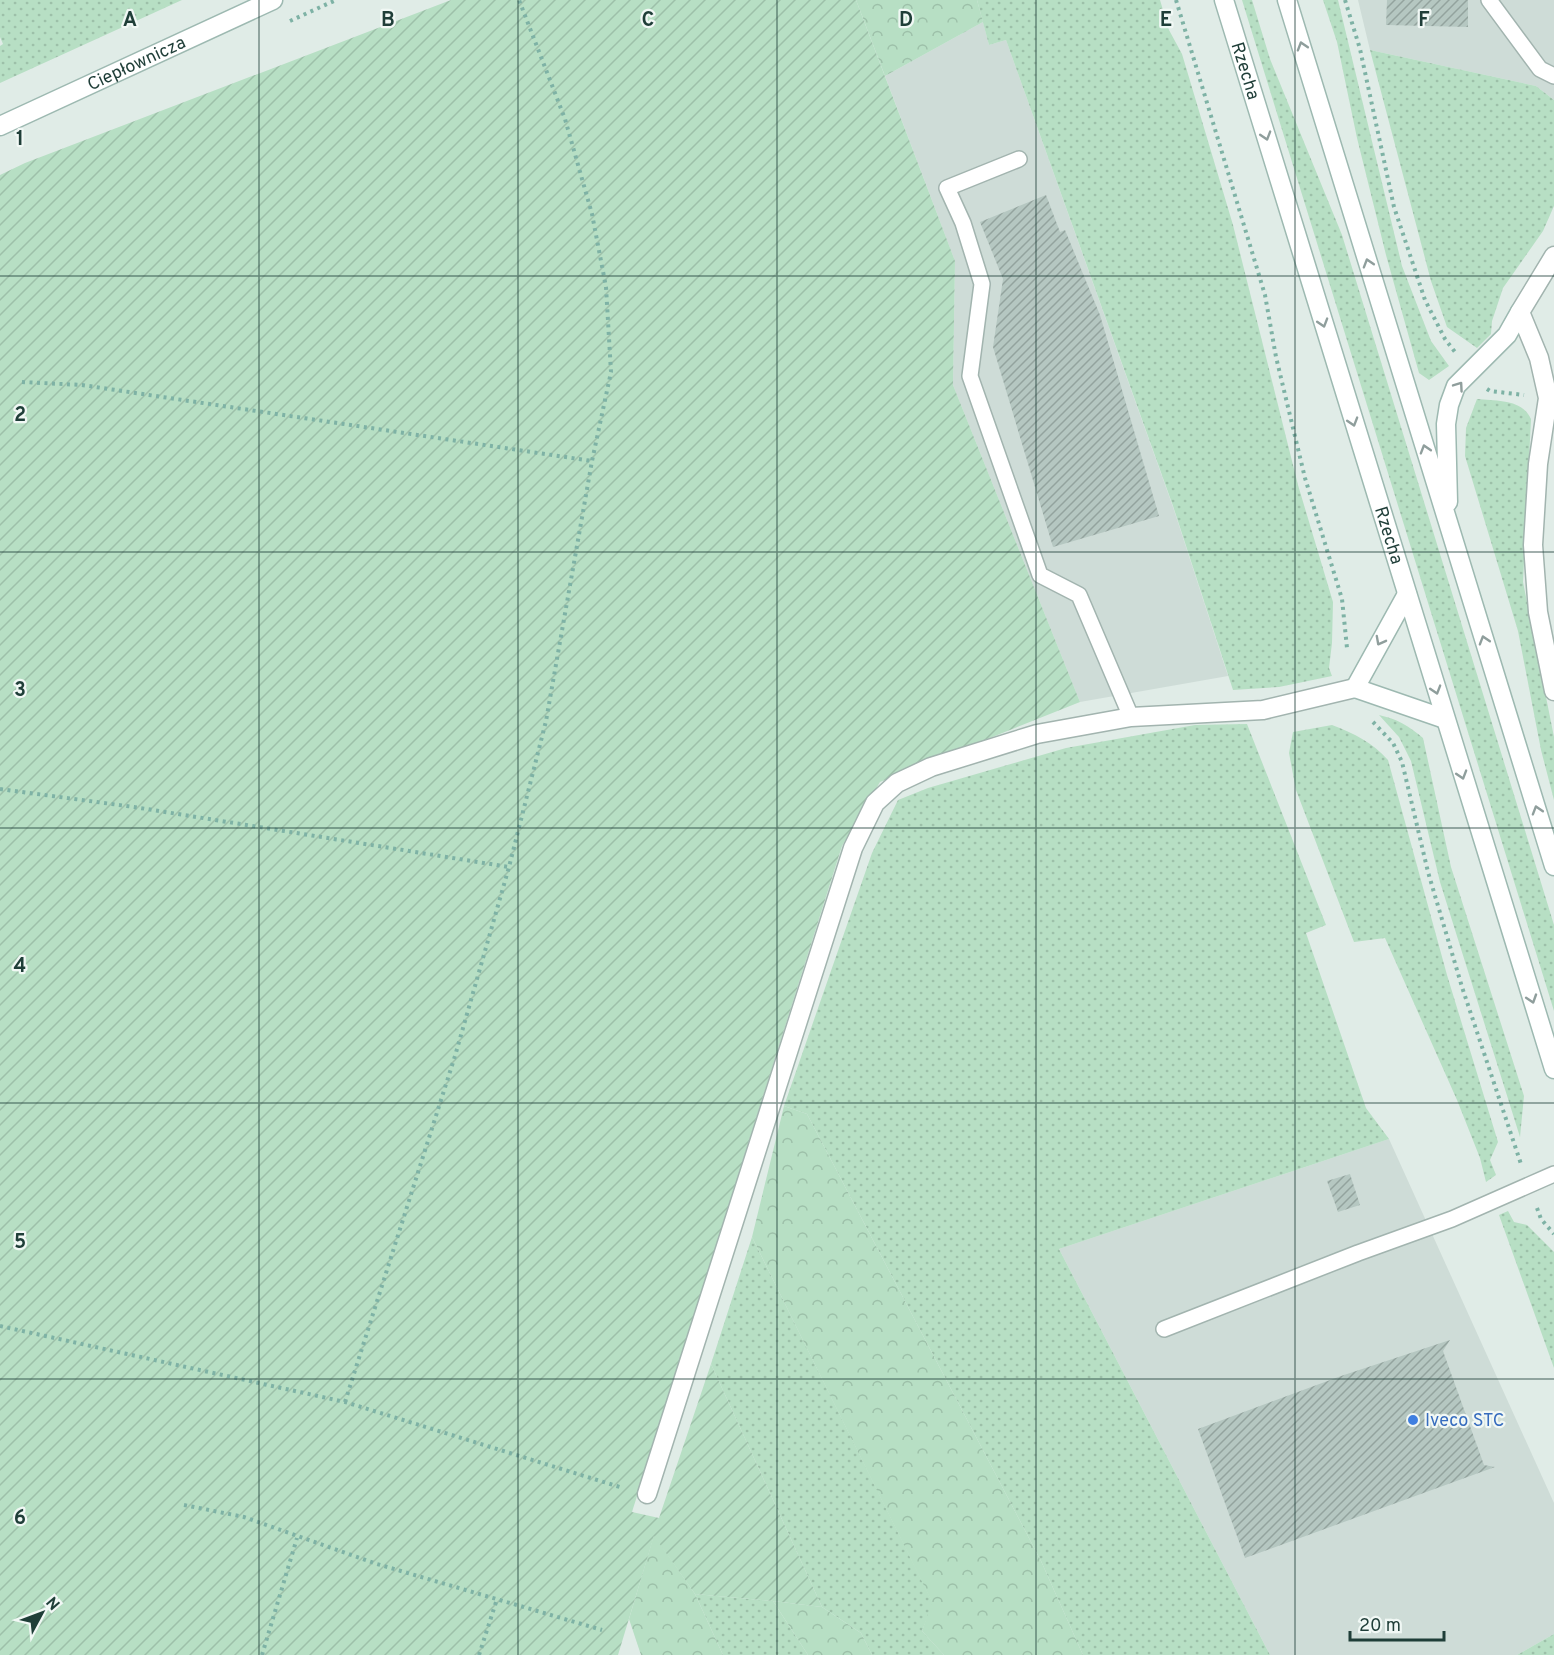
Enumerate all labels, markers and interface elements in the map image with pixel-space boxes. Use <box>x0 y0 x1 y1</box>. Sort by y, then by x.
text: A <box>123 8 137 34</box>
text: B <box>381 8 395 34</box>
text: C <box>642 8 654 34</box>
text: D <box>899 8 913 34</box>
text: E <box>1160 8 1172 34</box>
text: F <box>1418 8 1430 34</box>
street label: Ciepłownicza <box>84 32 190 97</box>
street label: Rzecha <box>1225 39 1264 103</box>
one-way arrow <box>1296 41 1309 52</box>
text: 1 <box>16 127 24 153</box>
one-way arrow <box>1259 130 1271 141</box>
one-way arrow <box>1363 258 1375 268</box>
one-way arrow <box>1315 317 1328 328</box>
one-way arrow <box>1452 381 1463 392</box>
text: 2 <box>14 403 26 429</box>
one-way arrow <box>1346 416 1358 427</box>
one-way arrow <box>1420 444 1432 455</box>
street label: Rzecha <box>1368 504 1407 567</box>
one-way arrow <box>1376 634 1387 645</box>
one-way arrow <box>1479 635 1492 646</box>
text: 3 <box>14 678 26 704</box>
one-way arrow <box>1429 685 1441 695</box>
one-way arrow <box>1455 769 1467 780</box>
one-way arrow <box>1532 805 1544 816</box>
text: 4 <box>14 954 26 980</box>
one-way arrow <box>1525 993 1537 1004</box>
text: 5 <box>14 1230 26 1256</box>
place label: Iveco STC <box>1425 1410 1505 1433</box>
marker: Iveco STC <box>1406 1413 1420 1427</box>
text: 6 <box>14 1506 26 1532</box>
north arrow <box>12 1583 72 1643</box>
text: N <box>40 1594 63 1615</box>
scale bar <box>1350 1604 1444 1642</box>
text: 20 m <box>1359 1615 1401 1638</box>

